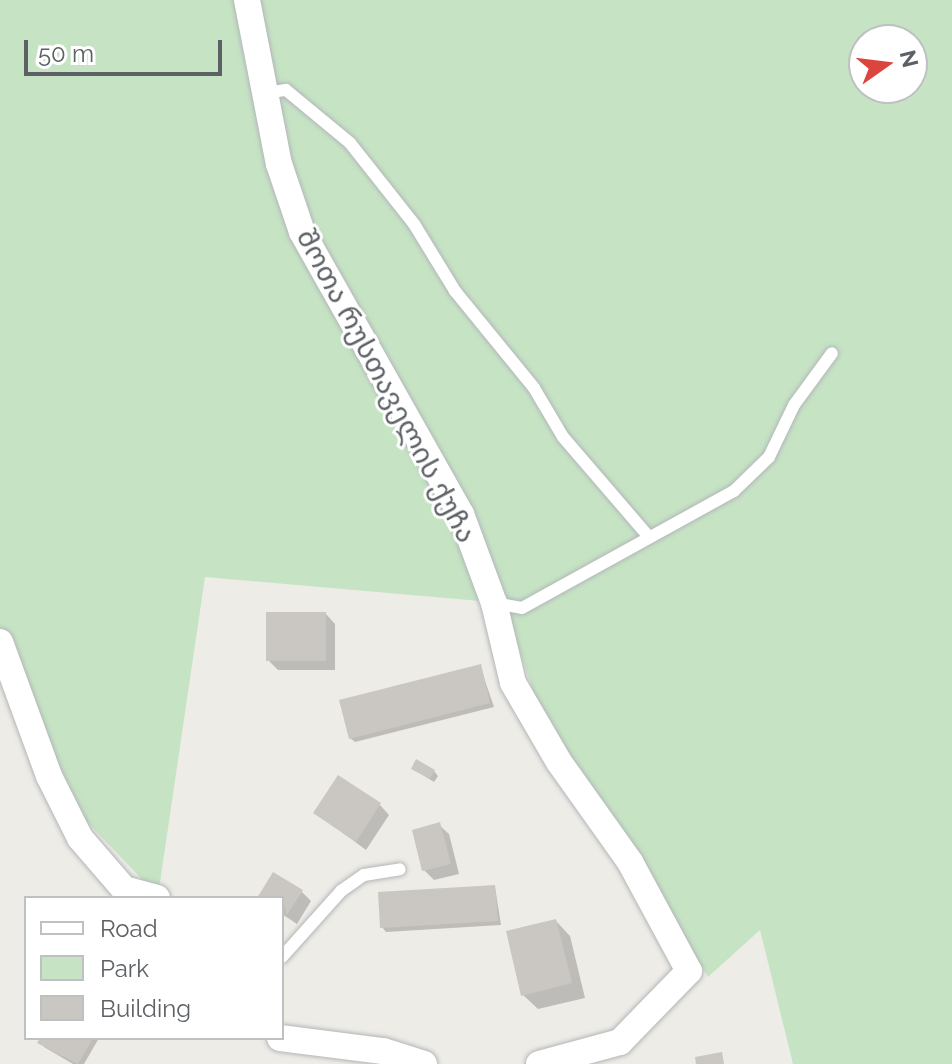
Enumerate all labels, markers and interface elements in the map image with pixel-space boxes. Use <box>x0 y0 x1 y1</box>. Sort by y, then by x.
scale bar <box>28 24 226 74</box>
north arrow <box>848 24 928 104</box>
text: 50 m <box>38 39 94 68</box>
text: N <box>895 47 924 70</box>
street label: შოთა რუსთაველის ქუჩა <box>289 223 483 549</box>
legend <box>24 896 284 1040</box>
text: Road <box>100 914 158 943</box>
text: Park <box>100 954 149 983</box>
text: Building <box>100 994 191 1023</box>

